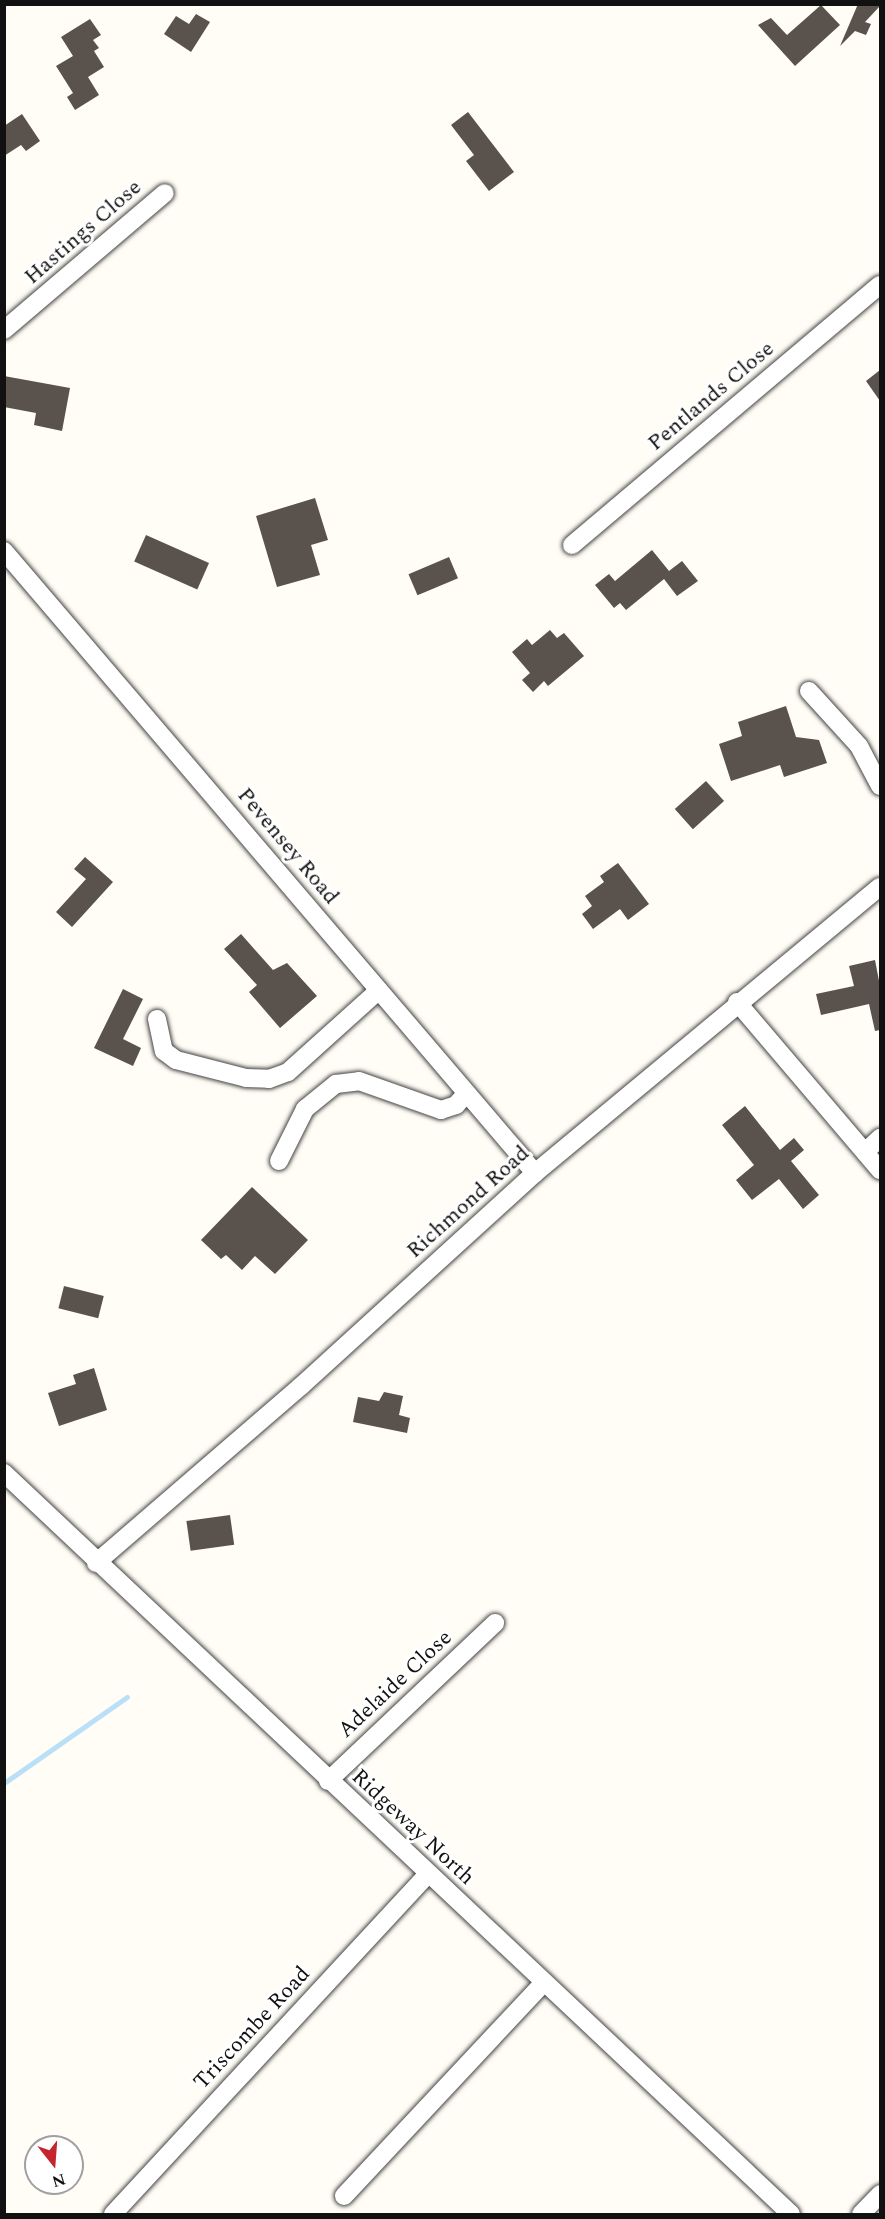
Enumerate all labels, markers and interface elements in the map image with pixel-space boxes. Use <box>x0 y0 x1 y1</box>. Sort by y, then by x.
street label: Hastings Close <box>19 174 147 290</box>
street label: Pentlands Close <box>643 336 779 456</box>
street label: Pevensey Road <box>232 782 344 910</box>
street label: Richmond Road <box>401 1140 535 1264</box>
street label: Adelaide Close <box>333 1625 457 1743</box>
street label: Ridgeway North <box>346 1763 480 1891</box>
street label: Triscombe Road <box>188 1961 316 2095</box>
north arrow <box>24 2135 84 2195</box>
text: N <box>49 2167 68 2194</box>

